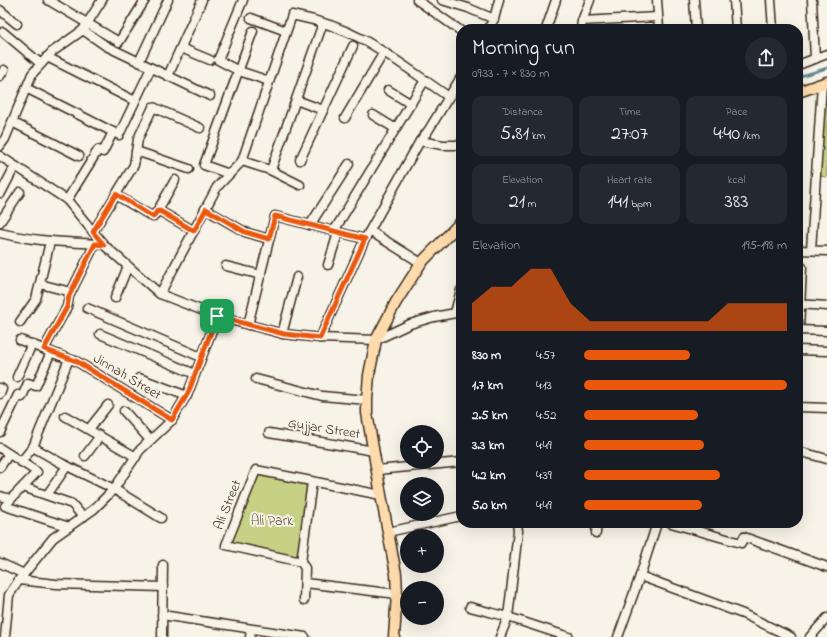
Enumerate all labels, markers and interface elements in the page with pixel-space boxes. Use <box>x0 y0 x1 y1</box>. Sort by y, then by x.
text: Morning run <box>472 33 575 65</box>
button: share <box>745 37 787 79</box>
text: 09:33 · 7 × 830 m <box>472 64 549 83</box>
text: Distance <box>502 104 543 120</box>
text: Time <box>619 104 640 120</box>
text: Pace <box>726 104 747 120</box>
text: 5.81 <box>500 120 529 149</box>
text: 27:07 <box>611 120 648 149</box>
text: 4:40 <box>713 120 740 149</box>
text: km <box>529 128 545 144</box>
text: /km <box>740 128 760 144</box>
text: Elevation <box>502 172 543 188</box>
text: Heart rate <box>607 172 652 188</box>
text: kcal <box>728 172 745 188</box>
text: 21 <box>509 188 525 217</box>
text: 141 <box>607 188 628 217</box>
text: 383 <box>724 188 749 217</box>
text: m <box>525 196 536 212</box>
text: bpm <box>628 196 652 212</box>
text: Elevation <box>472 236 520 255</box>
text: 195–198 m <box>742 236 787 255</box>
pin <box>200 299 234 333</box>
icon: arrive <box>206 305 228 327</box>
text: 830 m <box>472 346 501 365</box>
text: 4:57 <box>536 346 555 365</box>
street label: Jinnah Street <box>89 348 165 406</box>
text: 1.7 km <box>472 376 503 395</box>
text: 4:13 <box>536 376 552 395</box>
text: 2.5 km <box>472 406 508 425</box>
text: 4:52 <box>536 406 556 425</box>
street label: Gujjar Street <box>286 413 362 445</box>
map controls <box>400 425 444 625</box>
button: locate <box>400 425 444 469</box>
text: 3.3 km <box>472 436 504 455</box>
text: 4:49 <box>536 436 552 455</box>
text: 4.2 km <box>472 466 506 485</box>
text: 4:39 <box>536 466 552 485</box>
street label: Ali Street <box>208 477 248 533</box>
button: layers <box>400 477 444 521</box>
text: 5.0 km <box>472 496 507 515</box>
text: 4:49 <box>536 496 552 515</box>
park label: Ali Park <box>251 511 294 532</box>
button: + <box>400 529 444 573</box>
button: − <box>400 581 444 625</box>

